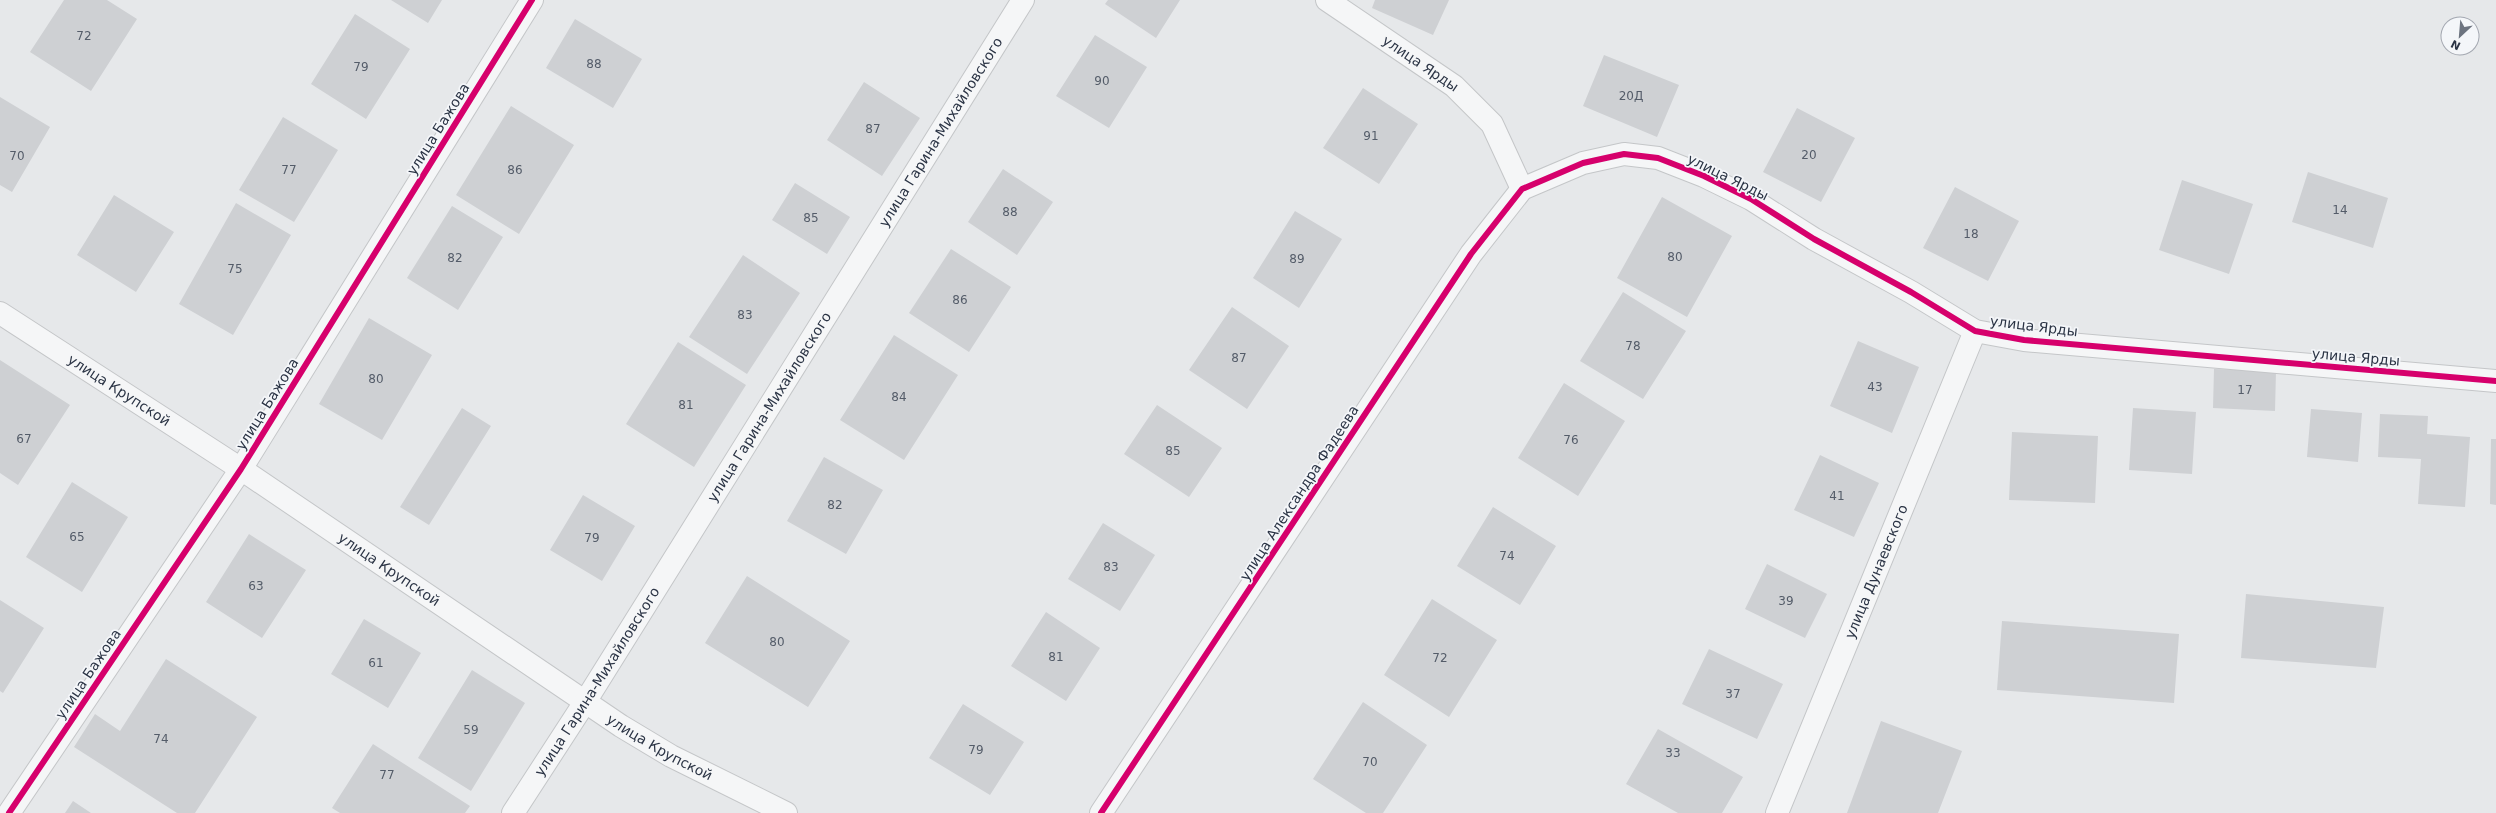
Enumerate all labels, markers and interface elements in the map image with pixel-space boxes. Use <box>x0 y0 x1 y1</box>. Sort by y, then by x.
north arrow <box>2440 16 2480 56</box>
house number: 72 <box>76 29 92 43</box>
street label: улица Ярды <box>1380 32 1462 95</box>
street label: улица Гарина-Михайловского <box>875 34 1006 230</box>
text: N <box>2449 37 2463 52</box>
house number: 88 <box>586 57 602 71</box>
house number: 79 <box>353 60 369 74</box>
house number: 90 <box>1094 74 1110 88</box>
street label: улица Бажова <box>403 80 473 178</box>
house number: 20Д <box>1619 89 1643 103</box>
house number: 87 <box>865 122 881 136</box>
house number: 91 <box>1363 129 1379 143</box>
house number: 20 <box>1801 148 1817 162</box>
house number: 70 <box>9 149 25 163</box>
street label: улица Ярды <box>1685 150 1771 204</box>
house number: 77 <box>281 163 297 177</box>
house number: 86 <box>507 163 523 177</box>
house number: 14 <box>2332 203 2348 217</box>
house number: 88 <box>1002 205 1018 219</box>
house number: 85 <box>803 211 819 225</box>
house number: 18 <box>1963 227 1979 241</box>
house number: 80 <box>1667 250 1683 264</box>
house number: 82 <box>447 251 463 265</box>
house number: 89 <box>1289 252 1305 266</box>
house number: 75 <box>227 262 243 276</box>
house number: 86 <box>952 293 968 307</box>
house number: 83 <box>737 308 753 322</box>
street label: улица Гарина-Михайловского <box>704 309 834 505</box>
street label: улица Ярды <box>1989 313 2079 339</box>
house number: 78 <box>1625 339 1641 353</box>
street label: улица Ярды <box>2311 345 2401 369</box>
street label: улица Крупской <box>65 351 174 429</box>
house number: 87 <box>1231 351 1247 365</box>
street label: улица Бажова <box>232 355 302 453</box>
house number: 80 <box>368 372 384 386</box>
house number: 43 <box>1867 380 1883 394</box>
house number: 17 <box>2237 383 2253 397</box>
house number: 84 <box>891 390 907 404</box>
house number: 81 <box>678 398 694 412</box>
street label: улица Александра Фадеева <box>1236 402 1362 584</box>
house number: 67 <box>16 432 32 446</box>
house number: 76 <box>1563 433 1579 447</box>
house number: 85 <box>1165 444 1181 458</box>
house number: 41 <box>1829 489 1845 503</box>
house number: 82 <box>827 498 843 512</box>
street label: улица Дунаевского <box>1842 502 1911 641</box>
street label: улица Крупской <box>335 529 443 609</box>
house number: 65 <box>69 530 85 544</box>
house number: 79 <box>584 531 600 545</box>
house number: 74 <box>1499 549 1515 563</box>
house number: 83 <box>1103 560 1119 574</box>
house number: 63 <box>248 579 264 593</box>
street label: улица Гарина-Михайловского <box>531 584 663 779</box>
house number: 39 <box>1778 594 1794 608</box>
street label: улица Бажова <box>52 626 124 722</box>
house number: 80 <box>769 635 785 649</box>
house number: 81 <box>1048 650 1064 664</box>
house number: 72 <box>1432 651 1448 665</box>
house number: 61 <box>368 656 384 670</box>
house number: 37 <box>1725 687 1741 701</box>
street label: улица Крупской <box>604 711 715 783</box>
house number: 59 <box>463 723 479 737</box>
house number: 74 <box>153 732 169 746</box>
house number: 79 <box>968 743 984 757</box>
house number: 33 <box>1665 746 1681 760</box>
house number: 70 <box>1362 755 1378 769</box>
house number: 77 <box>379 768 395 782</box>

